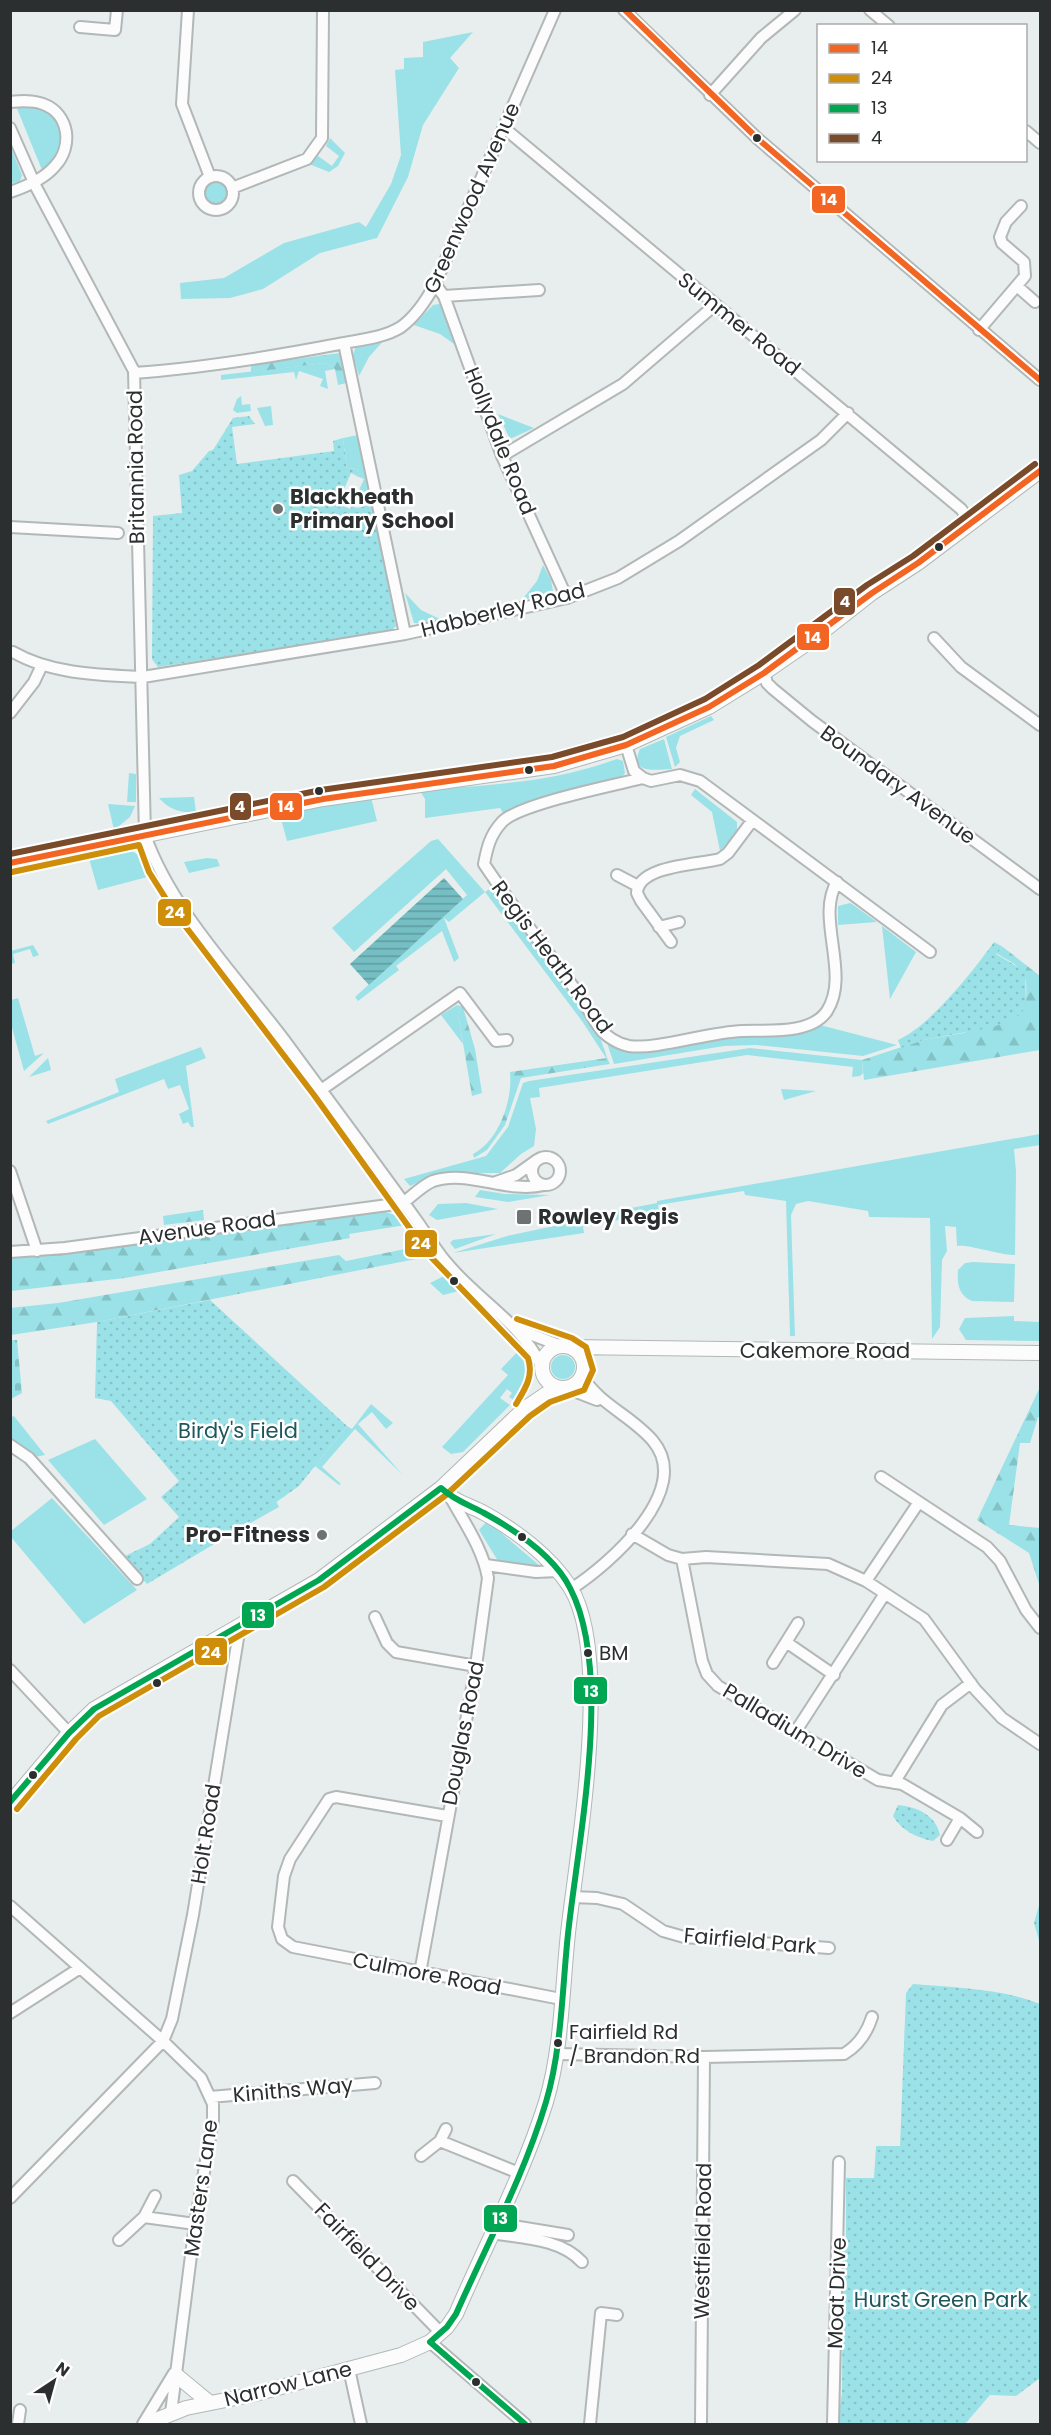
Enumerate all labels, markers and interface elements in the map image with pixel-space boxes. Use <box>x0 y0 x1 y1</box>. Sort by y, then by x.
legend <box>817 24 1027 162</box>
text: 14 <box>871 35 888 60</box>
text: 24 <box>871 65 893 90</box>
text: 13 <box>871 95 887 120</box>
street label: Greenwood Avenue <box>416 98 527 298</box>
text: 4 <box>871 125 882 150</box>
unlabelled marker <box>751 132 763 144</box>
line badge: 14 <box>811 185 846 214</box>
text: 14 <box>821 188 838 211</box>
street label: Summer Road <box>672 265 807 382</box>
street label: Hollydale Road <box>458 363 543 519</box>
street label: Britannia Road <box>120 390 151 544</box>
place label: Blackheath Primary School <box>290 482 454 535</box>
marker: Blackheath Primary School <box>271 502 285 516</box>
unlabelled marker <box>933 541 945 553</box>
street label: Habberley Road <box>418 575 588 644</box>
line badge: 4 <box>833 587 856 616</box>
text: 4 <box>840 590 851 613</box>
line badge: 14 <box>796 623 830 651</box>
text: 14 <box>805 626 822 649</box>
street label: Boundary Avenue <box>815 718 982 851</box>
unlabelled marker <box>523 764 535 776</box>
unlabelled marker <box>313 785 325 797</box>
line badge: 4 <box>229 792 252 821</box>
line badge: 14 <box>269 792 303 821</box>
text: 4 <box>235 795 246 818</box>
text: 14 <box>278 795 295 818</box>
street label: Regis Heath Road <box>485 874 620 1039</box>
line badge: 24 <box>157 898 192 927</box>
text: 24 <box>165 901 185 924</box>
place label: Rowley Regis <box>538 1202 679 1231</box>
street label: Avenue Road <box>136 1203 278 1252</box>
marker: Rowley Regis <box>515 1208 533 1226</box>
line badge: 24 <box>404 1229 438 1258</box>
text: 24 <box>411 1232 431 1255</box>
unlabelled marker <box>448 1275 460 1287</box>
street label: Cakemore Road <box>740 1336 910 1365</box>
park label: Birdy's Field <box>178 1416 298 1445</box>
place label: Pro-Fitness <box>186 1520 310 1549</box>
marker: Pro-Fitness <box>315 1528 329 1542</box>
unlabelled marker <box>516 1531 528 1543</box>
line badge: 13 <box>241 1601 275 1629</box>
text: 13 <box>250 1604 266 1627</box>
line badge: 24 <box>194 1637 228 1666</box>
place label: BM <box>599 1639 628 1667</box>
text: 24 <box>201 1641 221 1664</box>
marker: BM <box>582 1647 594 1659</box>
street label: Douglas Road <box>434 1658 491 1808</box>
line badge: 13 <box>573 1676 608 1705</box>
street label: Palladium Drive <box>718 1676 873 1785</box>
unlabelled marker <box>151 1677 163 1689</box>
text: 13 <box>583 1680 599 1703</box>
unlabelled marker <box>27 1769 39 1781</box>
street label: Holt Road <box>183 1782 228 1886</box>
street label: Fairfield Park <box>683 1920 818 1961</box>
street label: Culmore Road <box>350 1945 504 2002</box>
place label: Fairfield Rd / Brandon Rd <box>569 2018 700 2070</box>
marker: Fairfield Rd / Brandon Rd <box>552 2037 564 2049</box>
street label: Kiniths Way <box>232 2070 354 2109</box>
street label: Masters Lane <box>177 2118 224 2258</box>
street label: Westfield Road <box>687 2162 718 2320</box>
street label: Fairfield Drive <box>308 2196 427 2317</box>
line badge: 13 <box>483 2204 518 2233</box>
text: 13 <box>492 2207 508 2230</box>
street label: Moat Drive <box>820 2237 853 2349</box>
park label: Hurst Green Park <box>854 2285 1028 2314</box>
north arrow <box>24 2351 84 2411</box>
street label: Narrow Lane <box>221 2354 355 2413</box>
text: N <box>51 2356 74 2382</box>
unlabelled marker <box>470 2376 482 2388</box>

